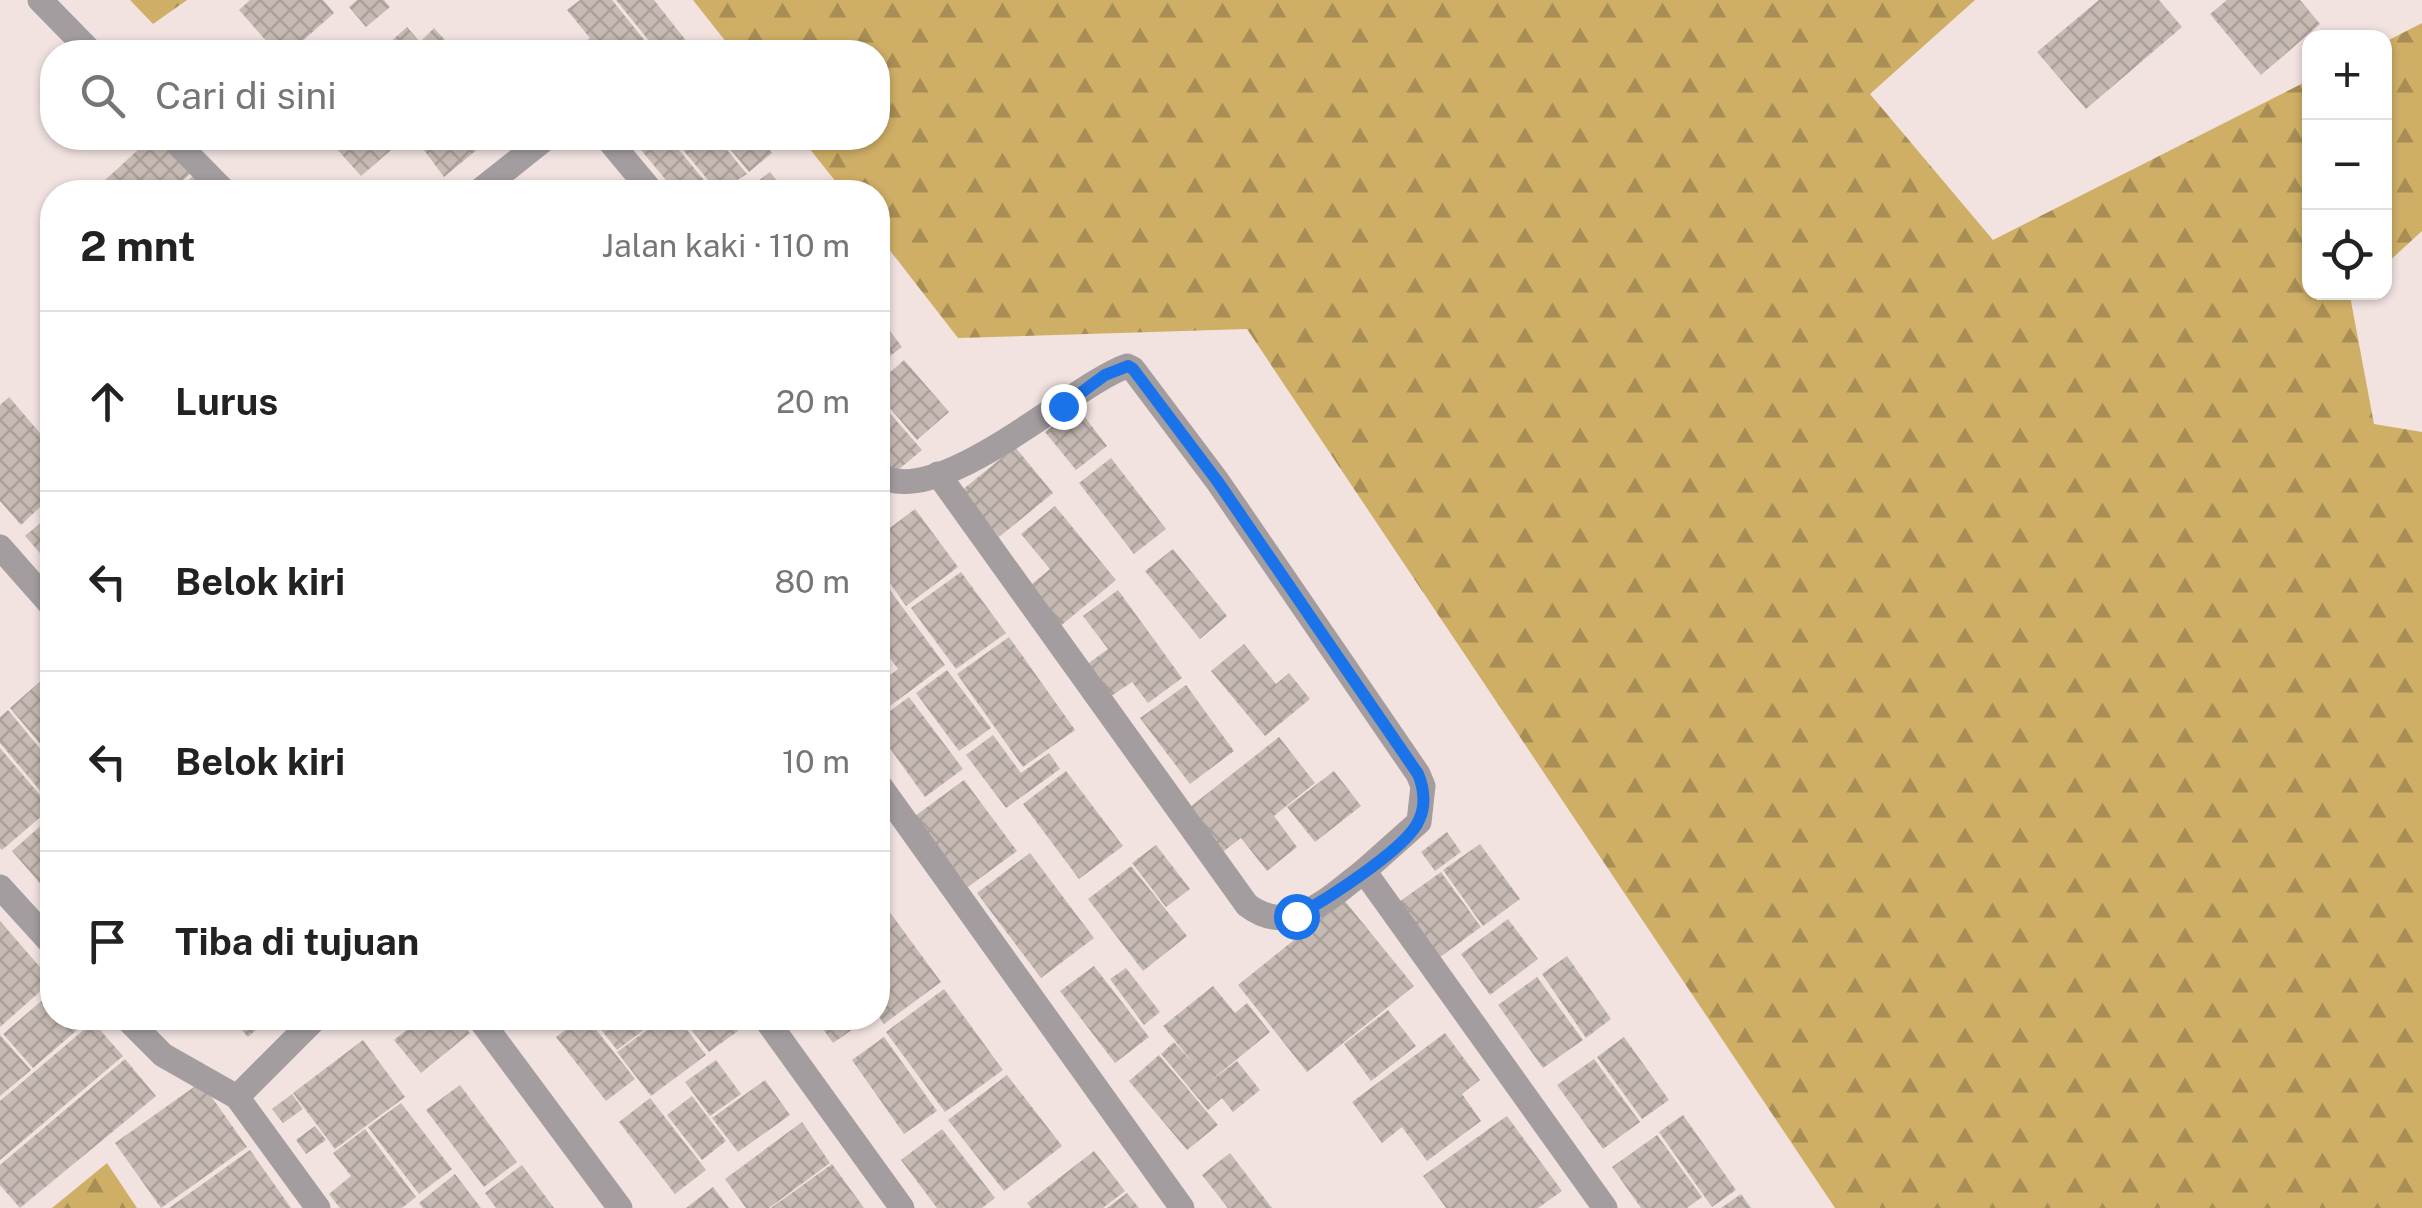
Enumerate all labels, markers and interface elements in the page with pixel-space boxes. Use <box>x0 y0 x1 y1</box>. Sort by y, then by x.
map controls <box>2302 30 2392 300</box>
button: + <box>2302 30 2392 120</box>
search box <box>40 40 890 150</box>
icon: search <box>75 68 130 123</box>
text: Cari di sini <box>155 73 337 118</box>
button: − <box>2302 120 2392 210</box>
button: locate <box>2302 210 2392 300</box>
text: 2 mnt <box>80 221 195 270</box>
text: Jalan kaki · 110 m <box>602 227 850 264</box>
icon: ahead <box>80 374 135 429</box>
text: Lurus <box>175 379 278 424</box>
text: 20 m <box>776 383 850 420</box>
route end <box>1041 384 1087 430</box>
icon: left <box>80 554 135 609</box>
text: Belok kiri <box>175 559 345 604</box>
text: 80 m <box>774 563 850 600</box>
icon: left <box>80 734 135 789</box>
text: Belok kiri <box>175 739 345 784</box>
text: 10 m <box>782 743 850 780</box>
route start <box>1274 894 1320 940</box>
icon: arrive <box>80 914 135 969</box>
text: Tiba di tujuan <box>175 919 419 964</box>

